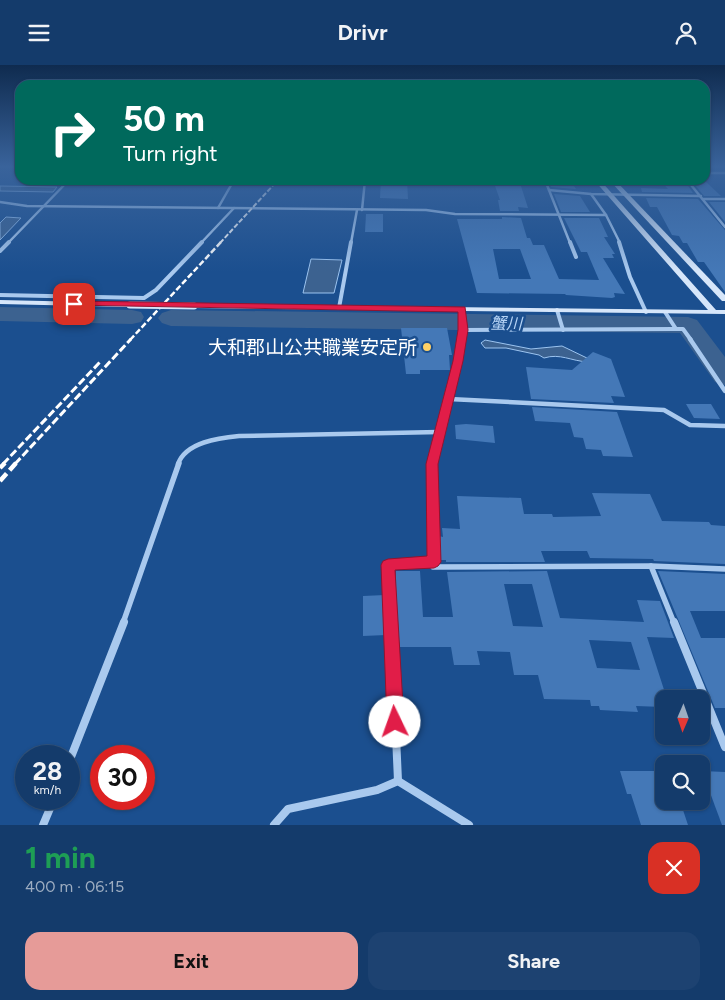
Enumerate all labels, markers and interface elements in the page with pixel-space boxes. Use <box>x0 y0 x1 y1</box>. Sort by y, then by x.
icon: menu <box>25 19 53 47</box>
text: Drivr <box>337 19 388 46</box>
icon: person <box>672 19 700 47</box>
text: 50 m <box>123 98 205 140</box>
icon: right <box>40 100 105 165</box>
text: Turn right <box>123 140 218 167</box>
pin <box>53 283 95 325</box>
icon: arrive <box>60 290 88 318</box>
water label: 蟹川 <box>490 314 524 333</box>
place label: 大和郡山公共職業安定所 <box>208 336 417 359</box>
marker: 大和郡山公共職業安定所 <box>421 341 433 353</box>
north arrow <box>655 690 710 745</box>
map controls <box>655 690 710 810</box>
position arrow <box>368 695 420 747</box>
speed limit sign: 30 <box>90 745 155 810</box>
button: search <box>655 755 710 810</box>
text: 28 <box>33 756 62 786</box>
text: km/h <box>34 783 61 797</box>
text: 1 min <box>25 839 96 876</box>
button: close <box>648 842 700 894</box>
text: 400 m · 06:15 <box>25 877 124 896</box>
button: Exit <box>25 932 358 990</box>
button: Share <box>368 932 700 990</box>

